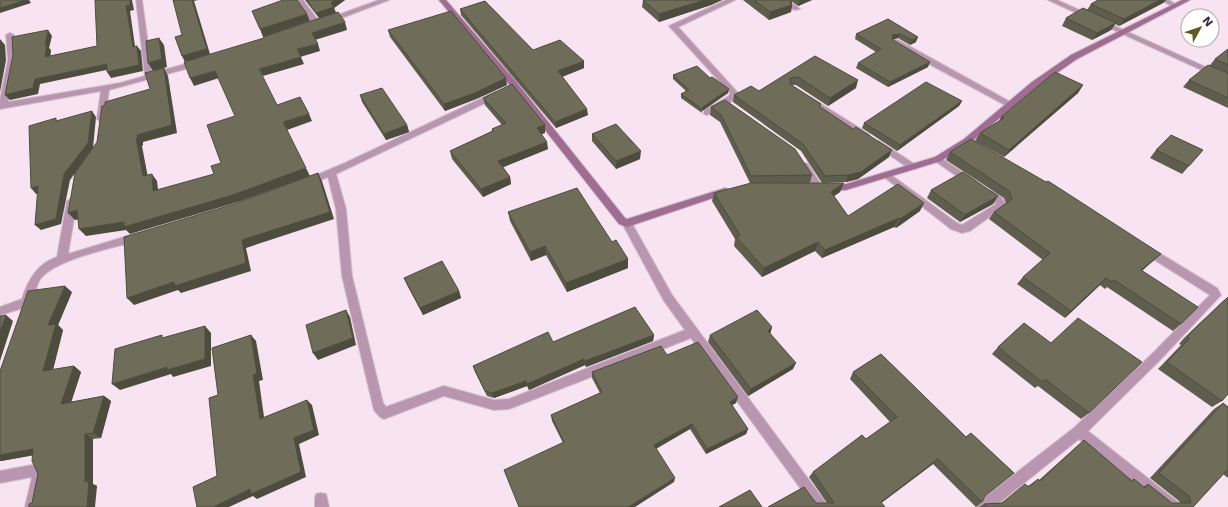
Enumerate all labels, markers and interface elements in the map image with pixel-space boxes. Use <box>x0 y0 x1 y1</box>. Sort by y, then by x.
north arrow <box>1180 8 1220 48</box>
text: N <box>1199 14 1215 30</box>

